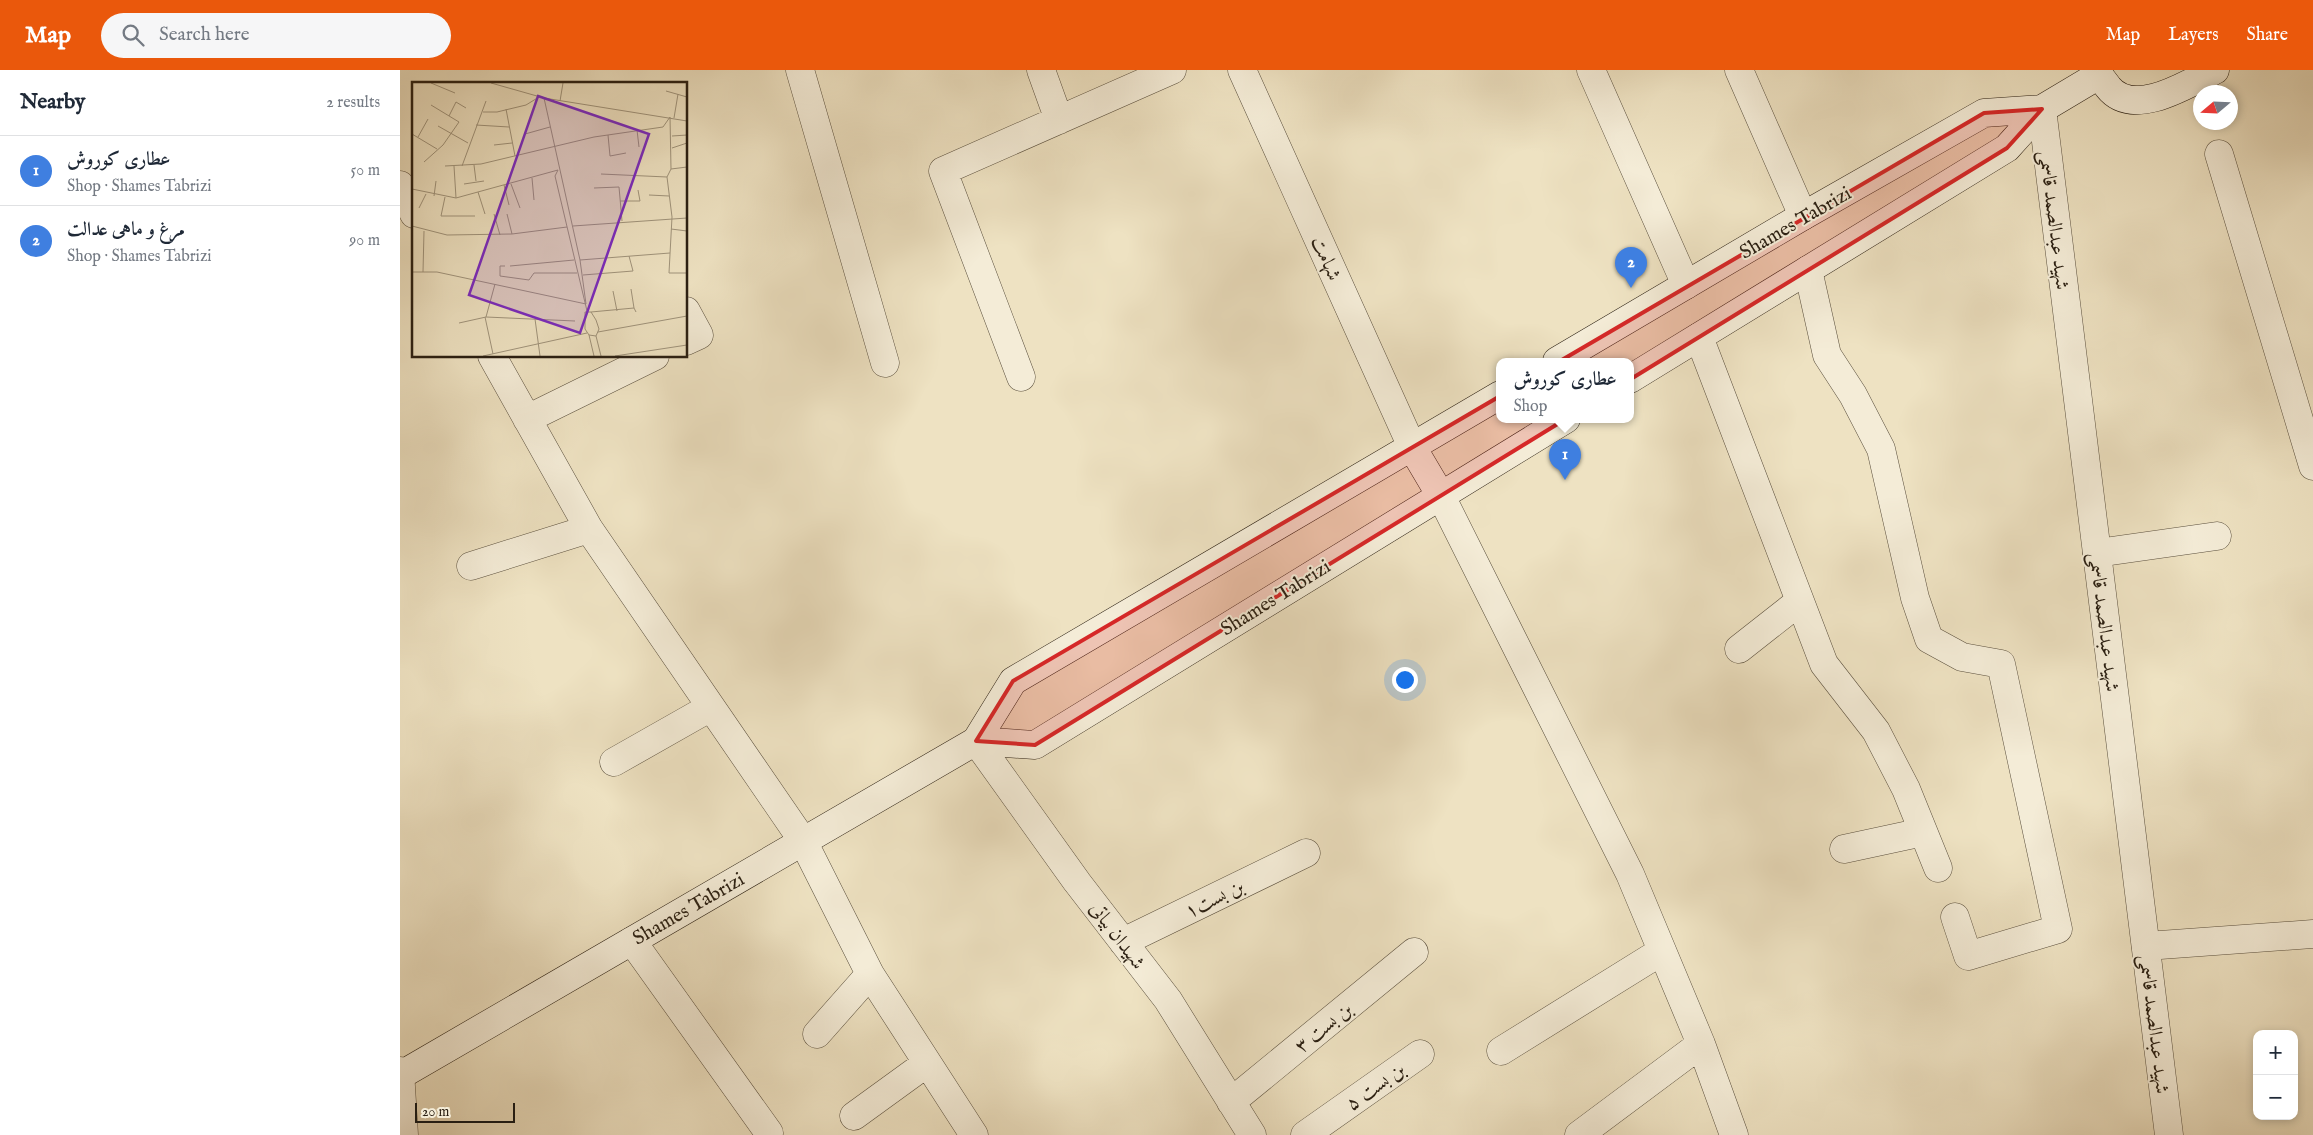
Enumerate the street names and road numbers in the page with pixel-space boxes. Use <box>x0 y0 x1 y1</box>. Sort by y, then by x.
street label: شهید عبدالصمد قاسمی <box>2033 149 2074 291</box>
street label: Shames Tabrizi <box>1735 181 1856 265</box>
street label: شهامت <box>1305 232 1346 285</box>
street label: شهید عبدالصمد قاسمی <box>2083 551 2124 693</box>
street label: Shames Tabrizi <box>1216 555 1335 642</box>
street label: Shames Tabrizi <box>628 867 749 951</box>
street label: بن بست۱ <box>1181 874 1249 924</box>
street label: شهیدان بیاتی <box>1083 897 1150 975</box>
street label: شهید عبدالصمد قاسمی <box>2133 953 2174 1095</box>
street label: بن بست ۳ <box>1290 997 1358 1059</box>
street label: بن بست ۵ <box>1341 1058 1411 1117</box>

